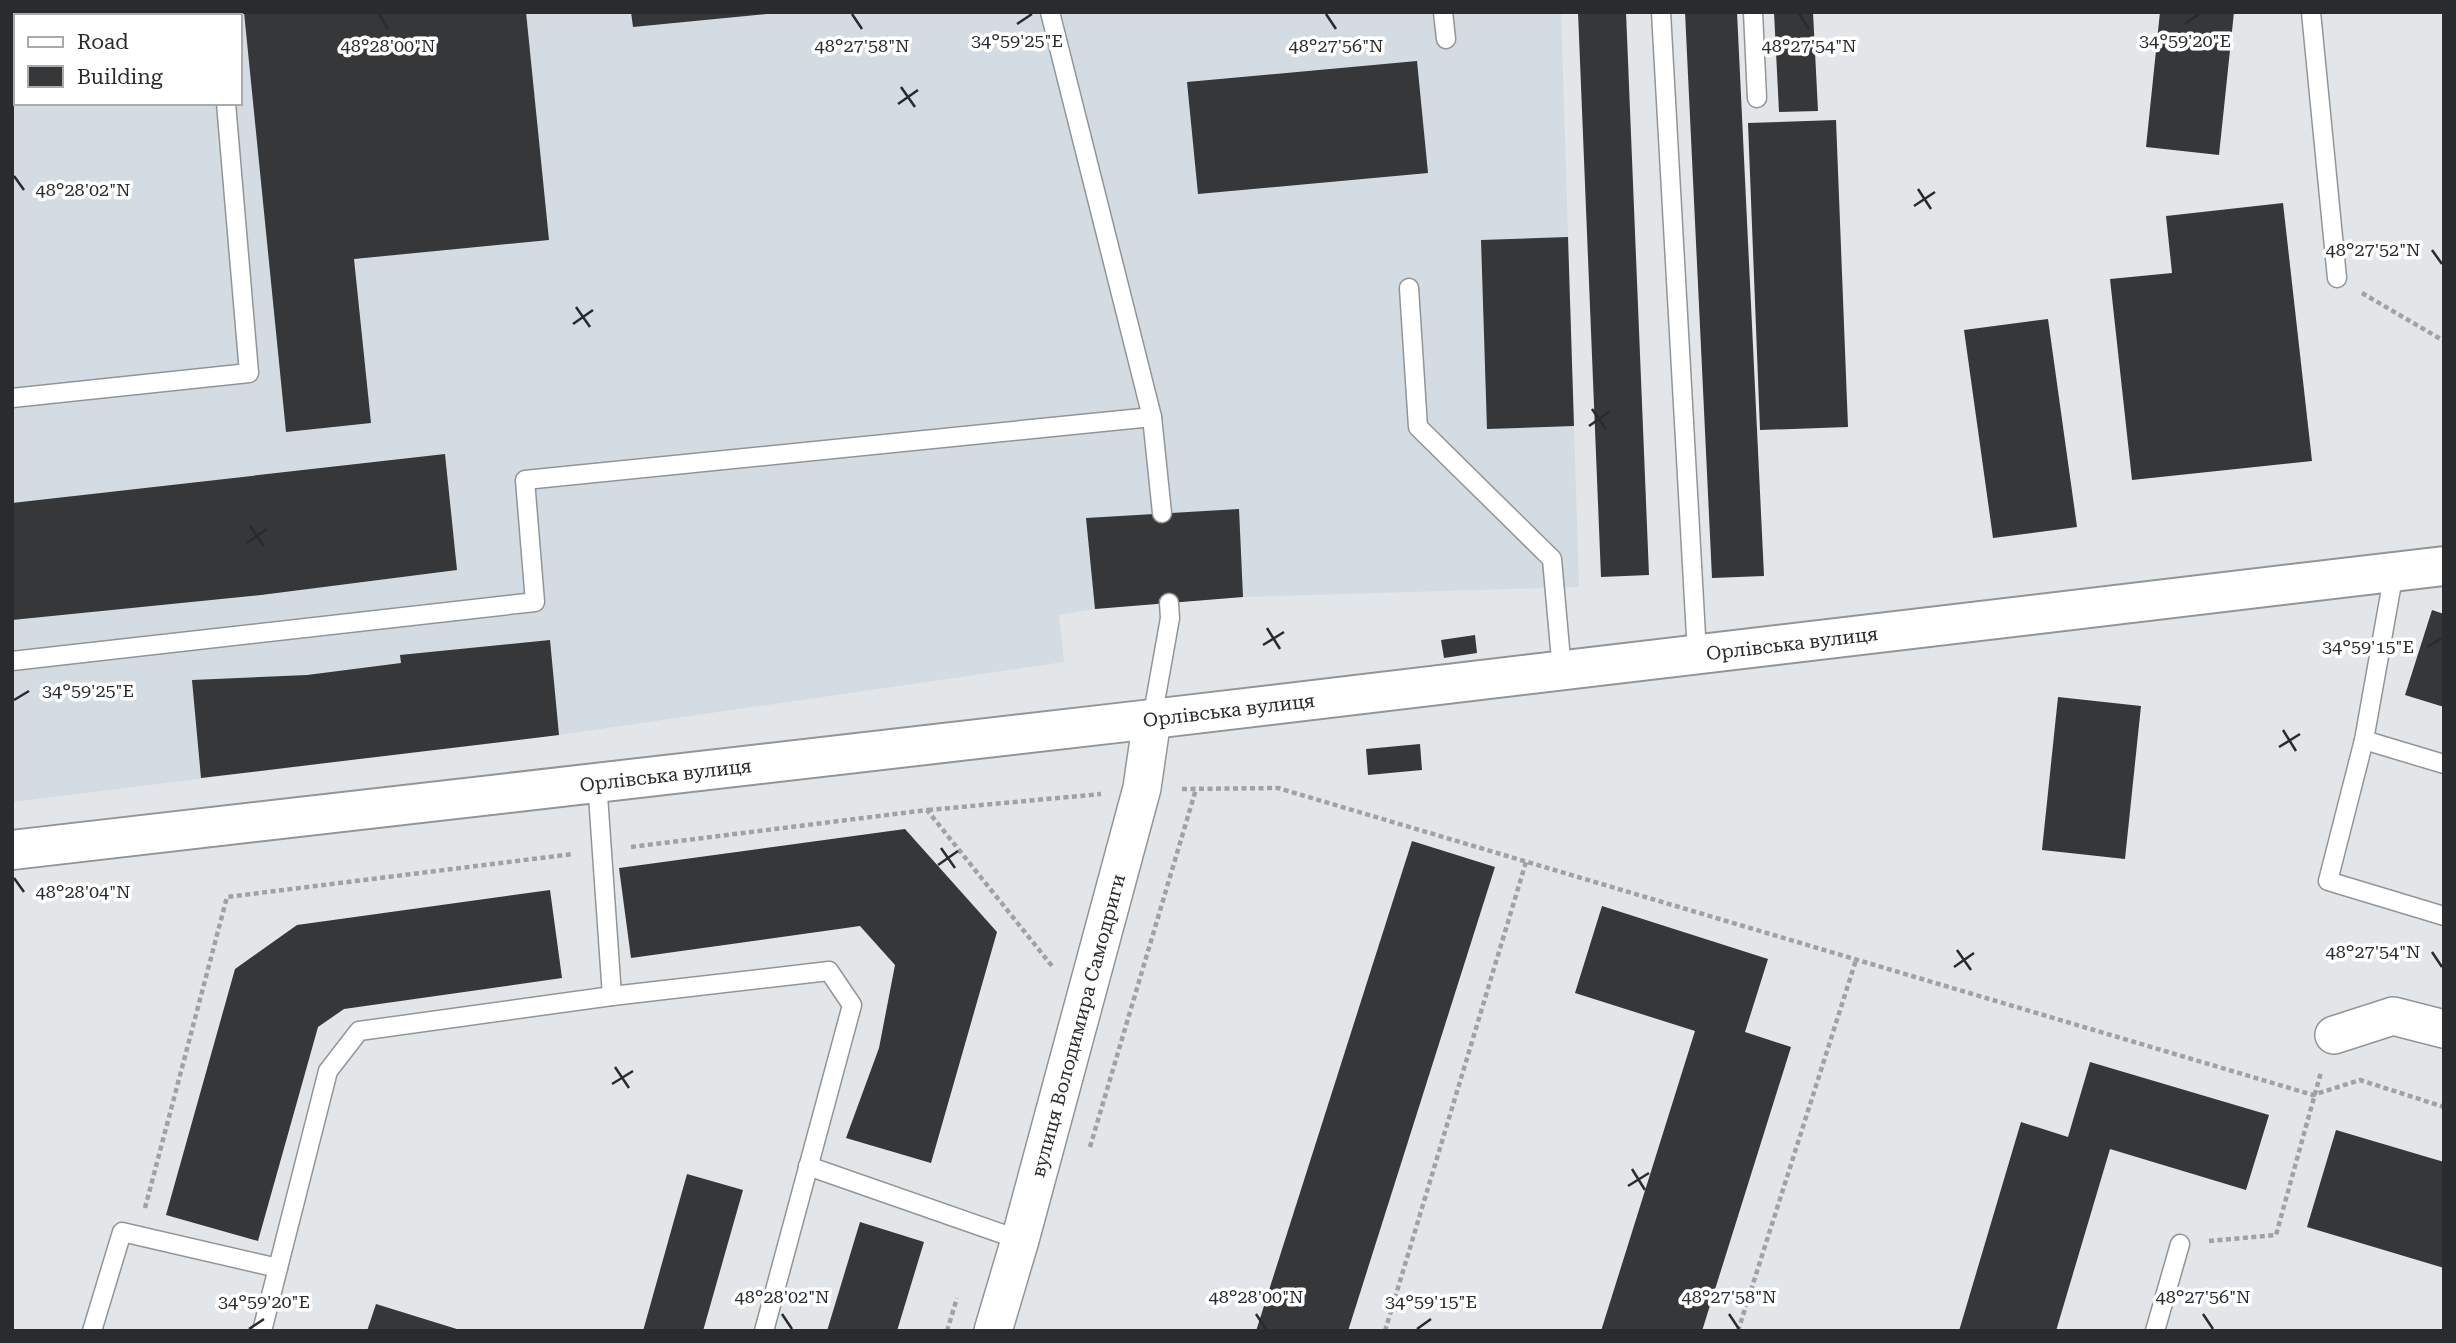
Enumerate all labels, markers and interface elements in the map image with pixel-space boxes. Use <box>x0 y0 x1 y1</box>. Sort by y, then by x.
legend <box>14 14 242 105</box>
text: Road <box>77 30 129 54</box>
text: 34°59'25"E <box>971 30 1063 51</box>
text: 34°59'20"E <box>2139 30 2231 51</box>
text: 48°28'00"N <box>341 35 435 56</box>
text: 48°27'58"N <box>815 35 909 56</box>
text: 48°27'56"N <box>1289 35 1383 56</box>
text: 48°27'54"N <box>1762 35 1856 56</box>
text: Building <box>77 65 163 89</box>
text: 48°28'02"N <box>36 179 130 200</box>
text: 48°27'52"N <box>2326 239 2420 260</box>
street label: Орлівська вулиця <box>1705 622 1879 665</box>
text: 34°59'15"E <box>2322 636 2414 657</box>
text: 34°59'25"E <box>42 680 134 701</box>
street label: Орлівська вулиця <box>1142 689 1316 732</box>
street label: Орлівська вулиця <box>579 754 753 797</box>
street label: вулиця Володимира Самодриги <box>1026 871 1130 1180</box>
text: 48°28'04"N <box>36 881 130 902</box>
text: 48°27'54"N <box>2326 941 2420 962</box>
text: 48°28'02"N <box>735 1286 829 1307</box>
text: 48°28'00"N <box>1209 1286 1303 1307</box>
text: 48°27'58"N <box>1682 1286 1776 1307</box>
text: 48°27'56"N <box>2156 1286 2250 1307</box>
text: 34°59'20"E <box>218 1291 310 1312</box>
text: 34°59'15"E <box>1385 1291 1477 1312</box>

